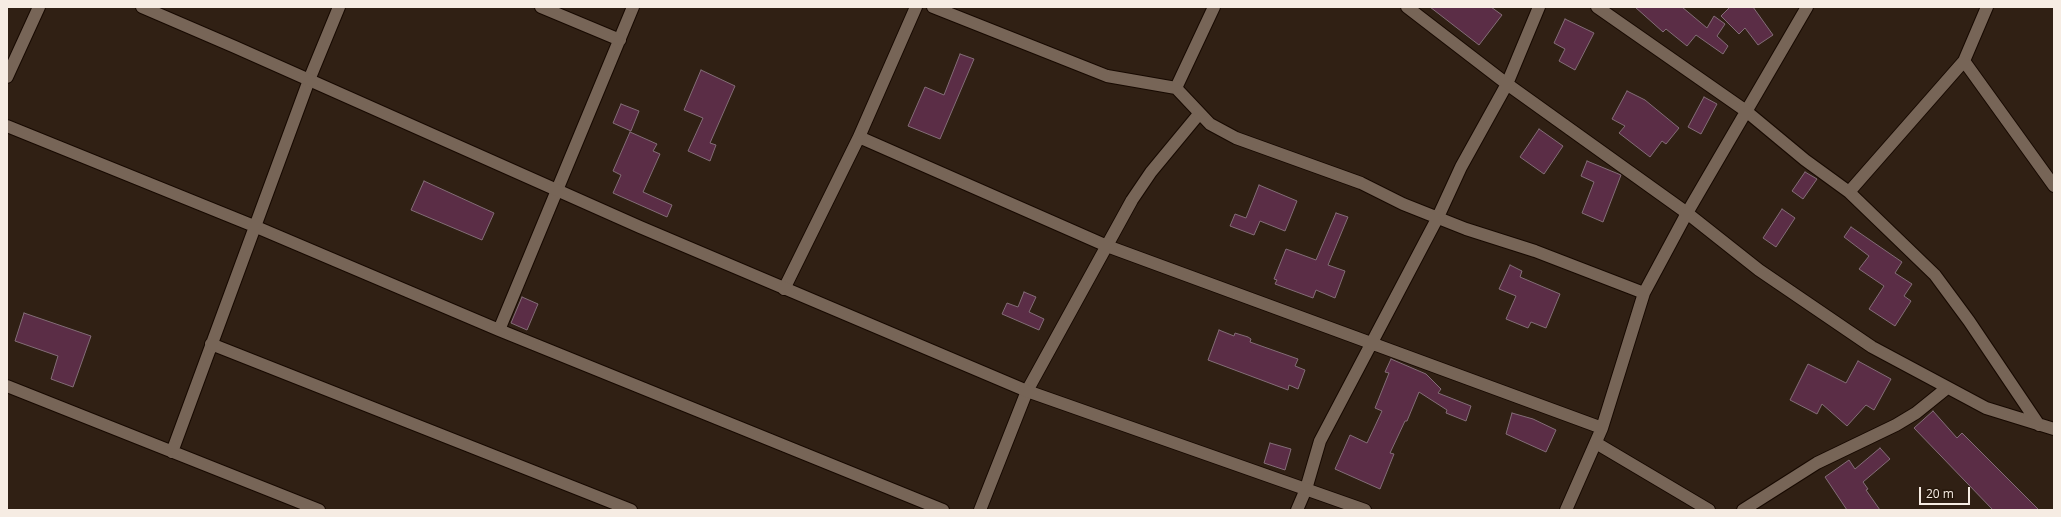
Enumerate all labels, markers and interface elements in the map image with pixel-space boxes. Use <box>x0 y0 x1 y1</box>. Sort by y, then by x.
scale bar <box>1921 479 1972 505</box>
text: 20 m <box>1926 485 1954 502</box>

